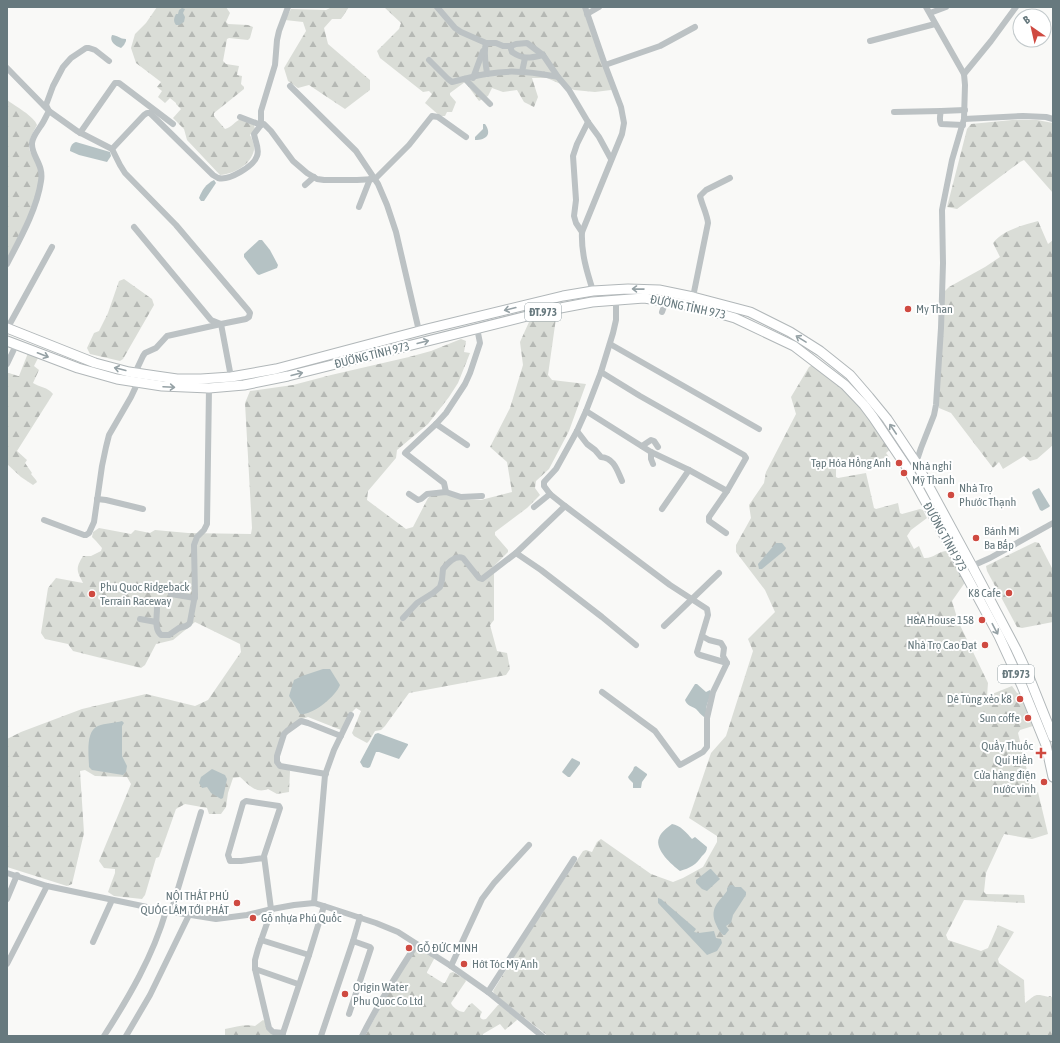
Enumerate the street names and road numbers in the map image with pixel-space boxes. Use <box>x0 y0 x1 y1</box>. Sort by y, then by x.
street label: ĐƯỜNG TỈNH 973 <box>649 292 727 322</box>
road number: ĐT.973 <box>525 303 561 321</box>
street label: ĐƯỜNG TỈNH 973 <box>333 339 411 371</box>
street label: ĐƯỜNG TỈNH 973 <box>920 500 970 574</box>
road number: ĐT.973 <box>998 665 1034 683</box>

